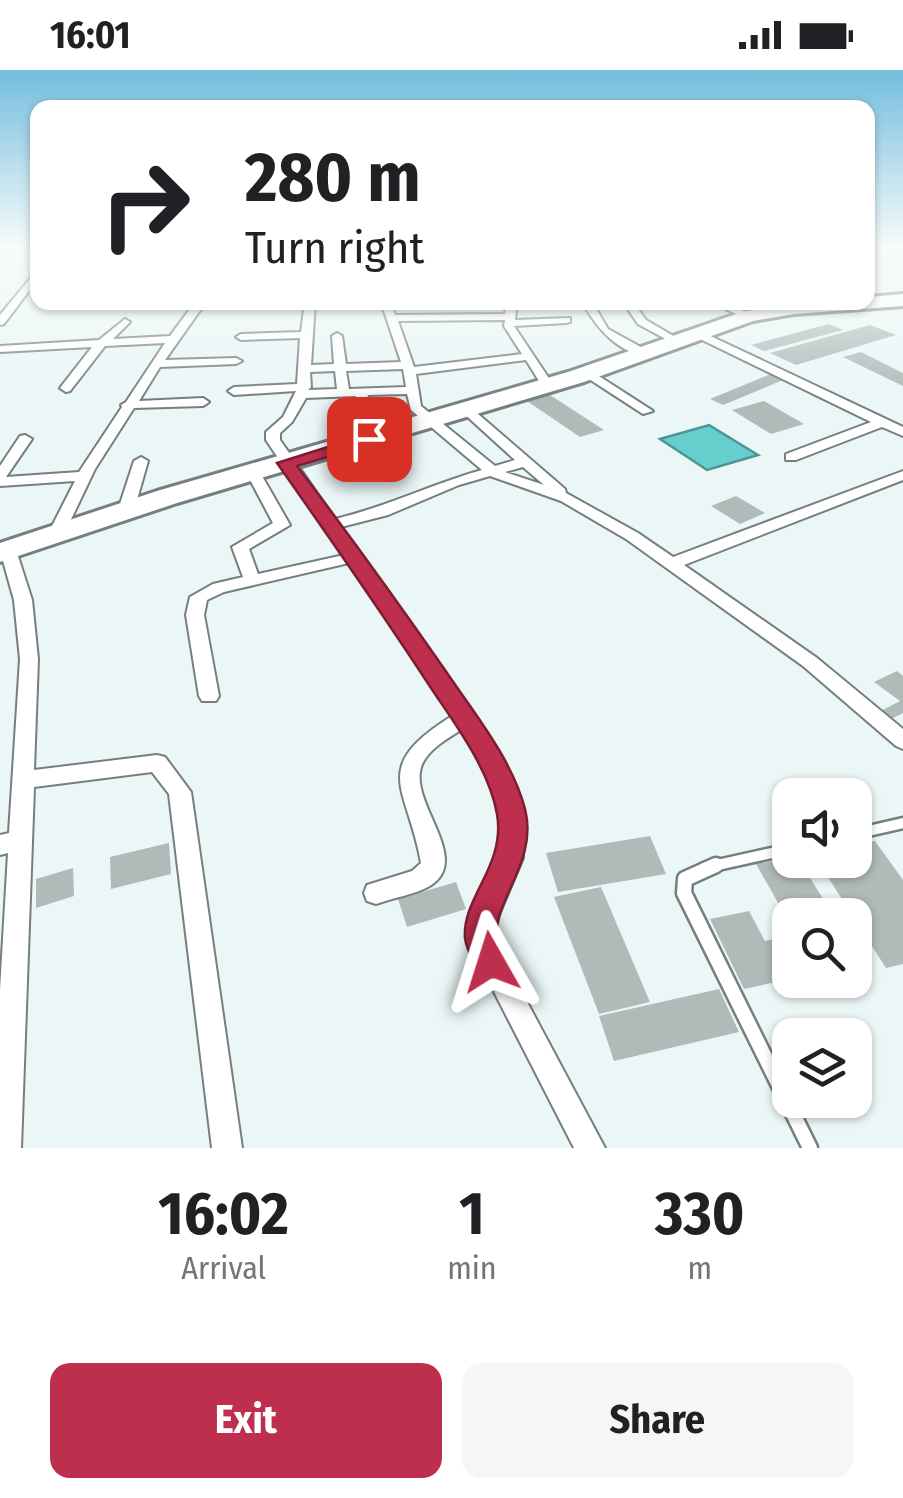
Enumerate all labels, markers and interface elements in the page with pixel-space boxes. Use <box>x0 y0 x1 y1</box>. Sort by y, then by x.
text: 16:01 <box>50 12 131 58</box>
text: 280 m <box>245 136 421 220</box>
icon: right <box>80 140 210 270</box>
text: Turn right <box>245 221 424 275</box>
pin <box>327 397 412 482</box>
icon: arrive <box>342 412 397 467</box>
map controls <box>772 778 872 1118</box>
button: sound <box>772 778 872 878</box>
button: search <box>772 898 872 998</box>
position arrow <box>439 910 543 1014</box>
button: layers <box>772 1018 872 1118</box>
text: 16:02 <box>158 1178 289 1250</box>
text: 1 <box>459 1178 485 1250</box>
text: 330 <box>655 1178 745 1250</box>
text: Arrival <box>181 1249 266 1287</box>
text: min <box>447 1249 497 1287</box>
text: m <box>688 1249 712 1287</box>
button: Exit <box>50 1363 442 1478</box>
button: Share <box>462 1363 853 1478</box>

